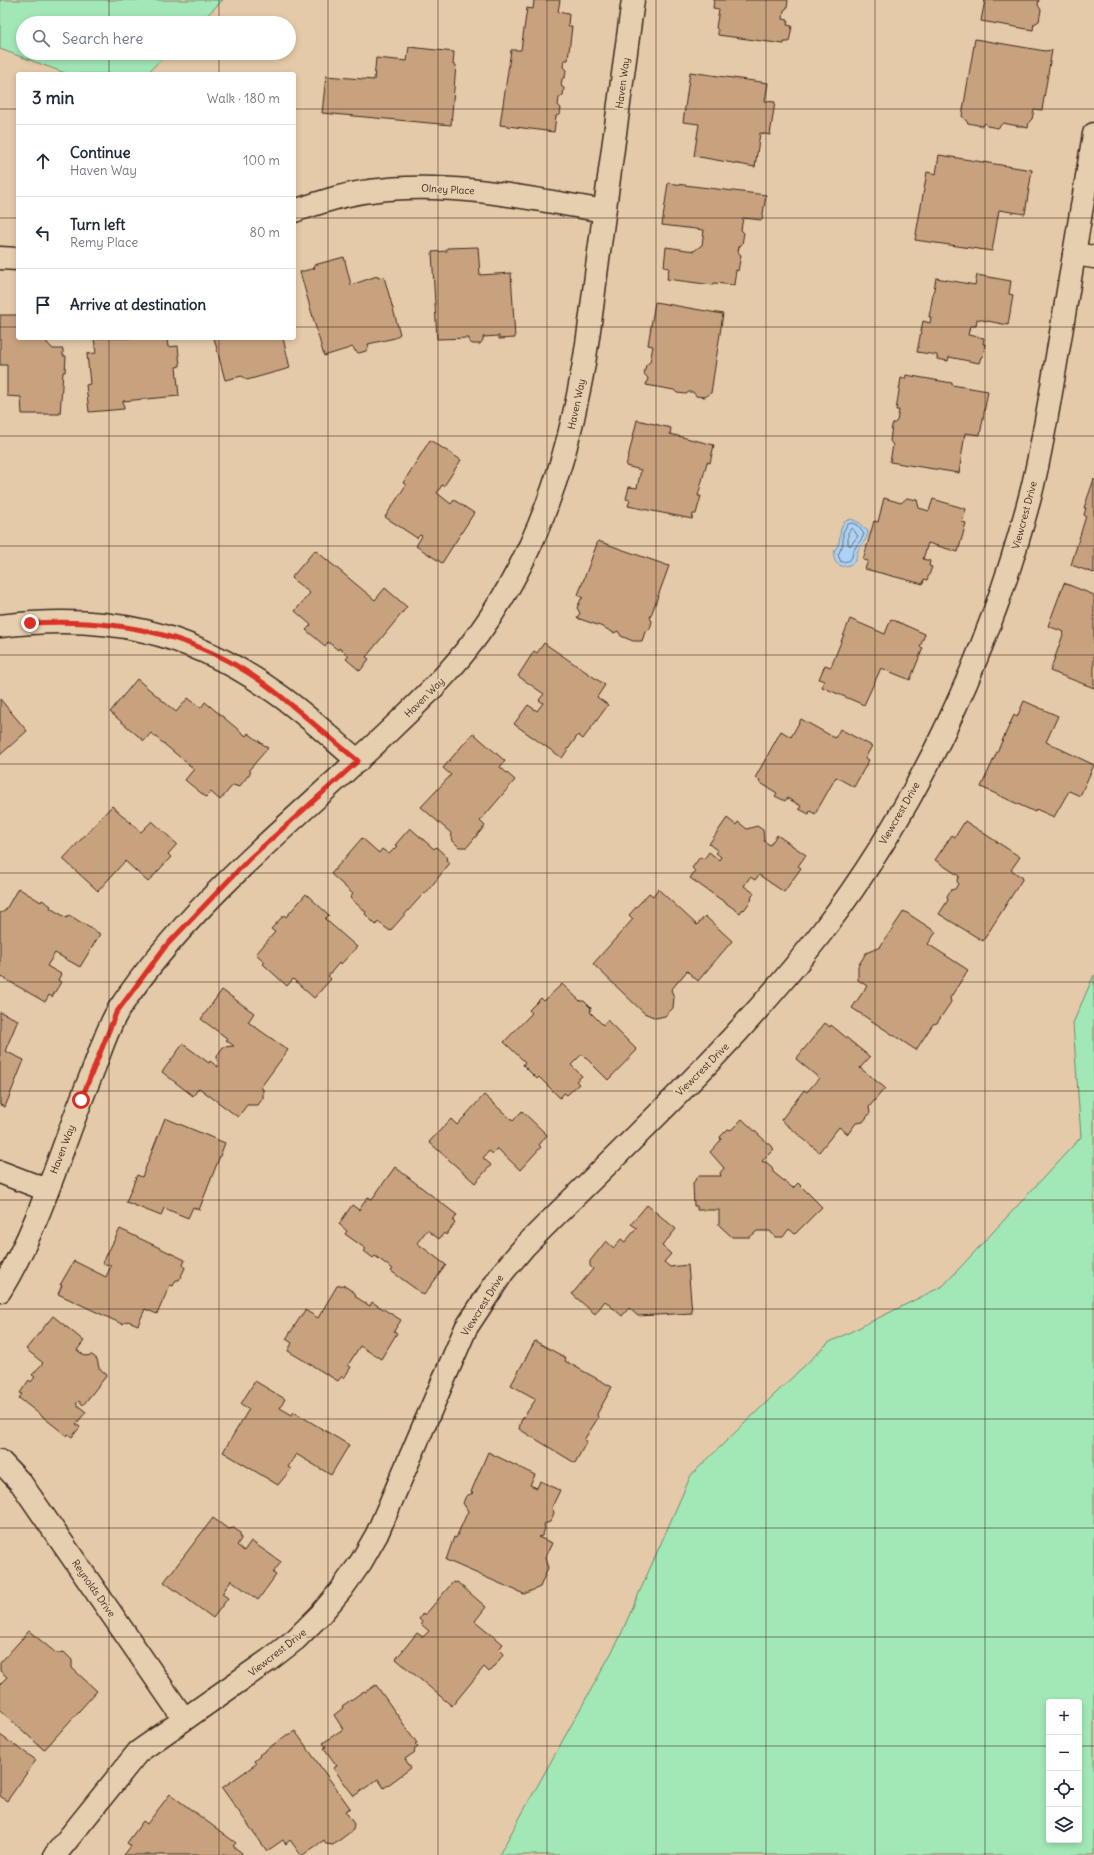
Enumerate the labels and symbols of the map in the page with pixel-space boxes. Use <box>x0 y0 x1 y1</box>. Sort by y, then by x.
street label: Haven Way <box>612 57 633 109</box>
street label: Olney Place <box>421 182 475 197</box>
street label: Haven Way <box>565 378 588 431</box>
street label: Viewcrest Drive <box>1009 480 1040 551</box>
route end <box>21 614 39 632</box>
street label: Haven Way <box>402 675 447 720</box>
street label: Viewcrest Drive <box>876 780 923 847</box>
street label: Viewcrest Drive <box>673 1040 732 1099</box>
route start <box>72 1091 90 1109</box>
street label: Haven Way <box>47 1123 78 1176</box>
street label: Viewcrest Drive <box>458 1272 506 1338</box>
street label: Reynolds Drive <box>69 1557 118 1620</box>
street label: Viewcrest Drive <box>246 1626 309 1679</box>

